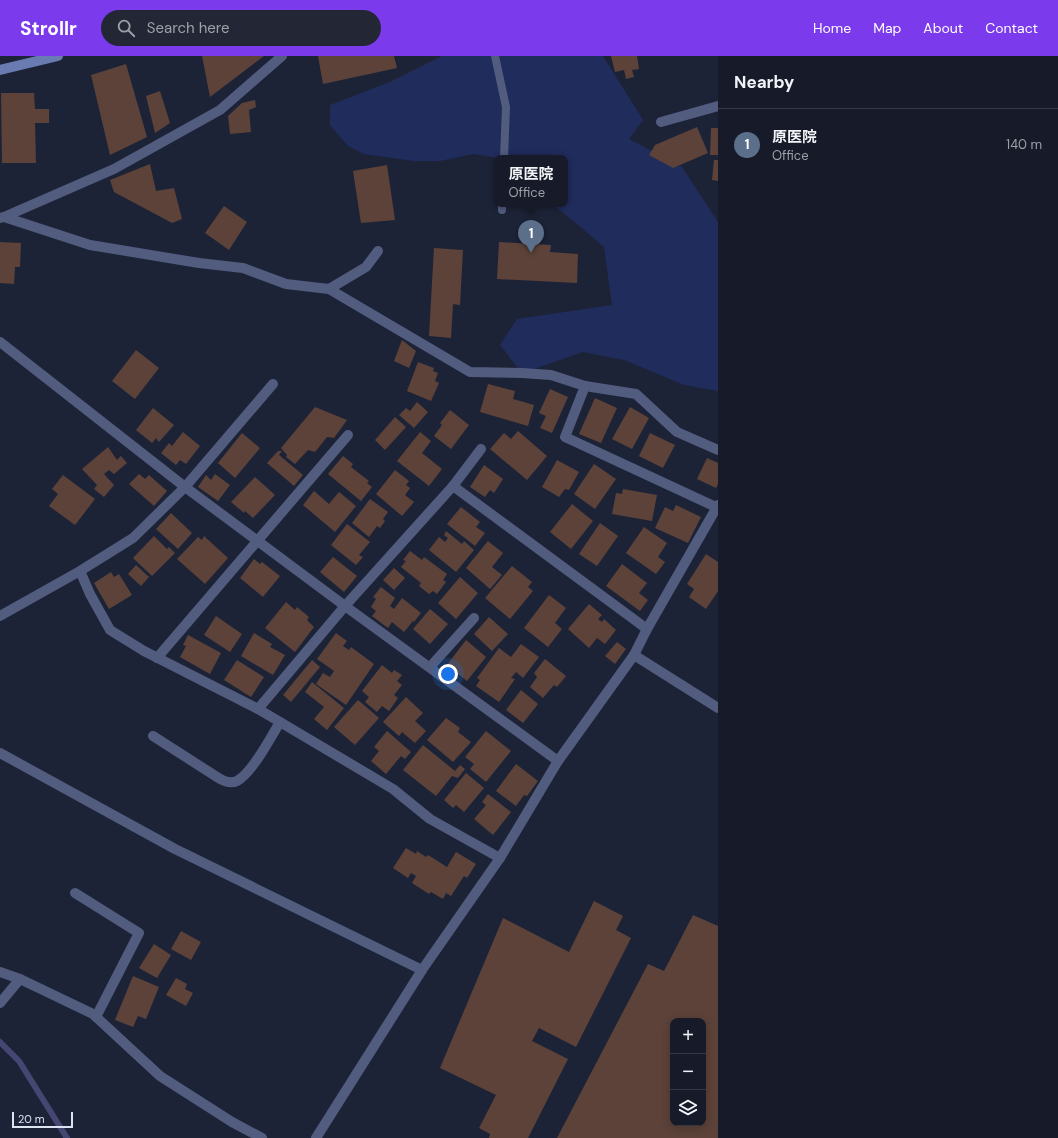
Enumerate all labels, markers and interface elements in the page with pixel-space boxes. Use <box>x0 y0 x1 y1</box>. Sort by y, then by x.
search box <box>101 10 381 46</box>
text: Strollr <box>20 16 77 41</box>
icon: search <box>115 17 137 39</box>
text: Search here <box>147 18 230 38</box>
text: Home <box>813 19 851 37</box>
text: Map <box>873 19 901 37</box>
text: About <box>923 19 963 37</box>
text: Contact <box>985 19 1038 37</box>
text: Nearby <box>734 71 794 93</box>
text: 原医院 <box>772 127 817 147</box>
text: 1 <box>745 136 749 153</box>
text: 140 m <box>1006 136 1042 153</box>
text: Office <box>772 147 809 164</box>
popup <box>494 155 568 207</box>
text: 原医院 <box>508 164 554 184</box>
text: Office <box>508 184 545 201</box>
pin: 1 <box>518 220 544 253</box>
your location <box>438 664 458 684</box>
map controls <box>670 1018 706 1126</box>
button: + <box>670 1018 706 1054</box>
button: − <box>670 1054 706 1090</box>
button: layers <box>670 1090 706 1126</box>
scale bar <box>12 1110 73 1129</box>
text: 20 m <box>18 1112 44 1126</box>

